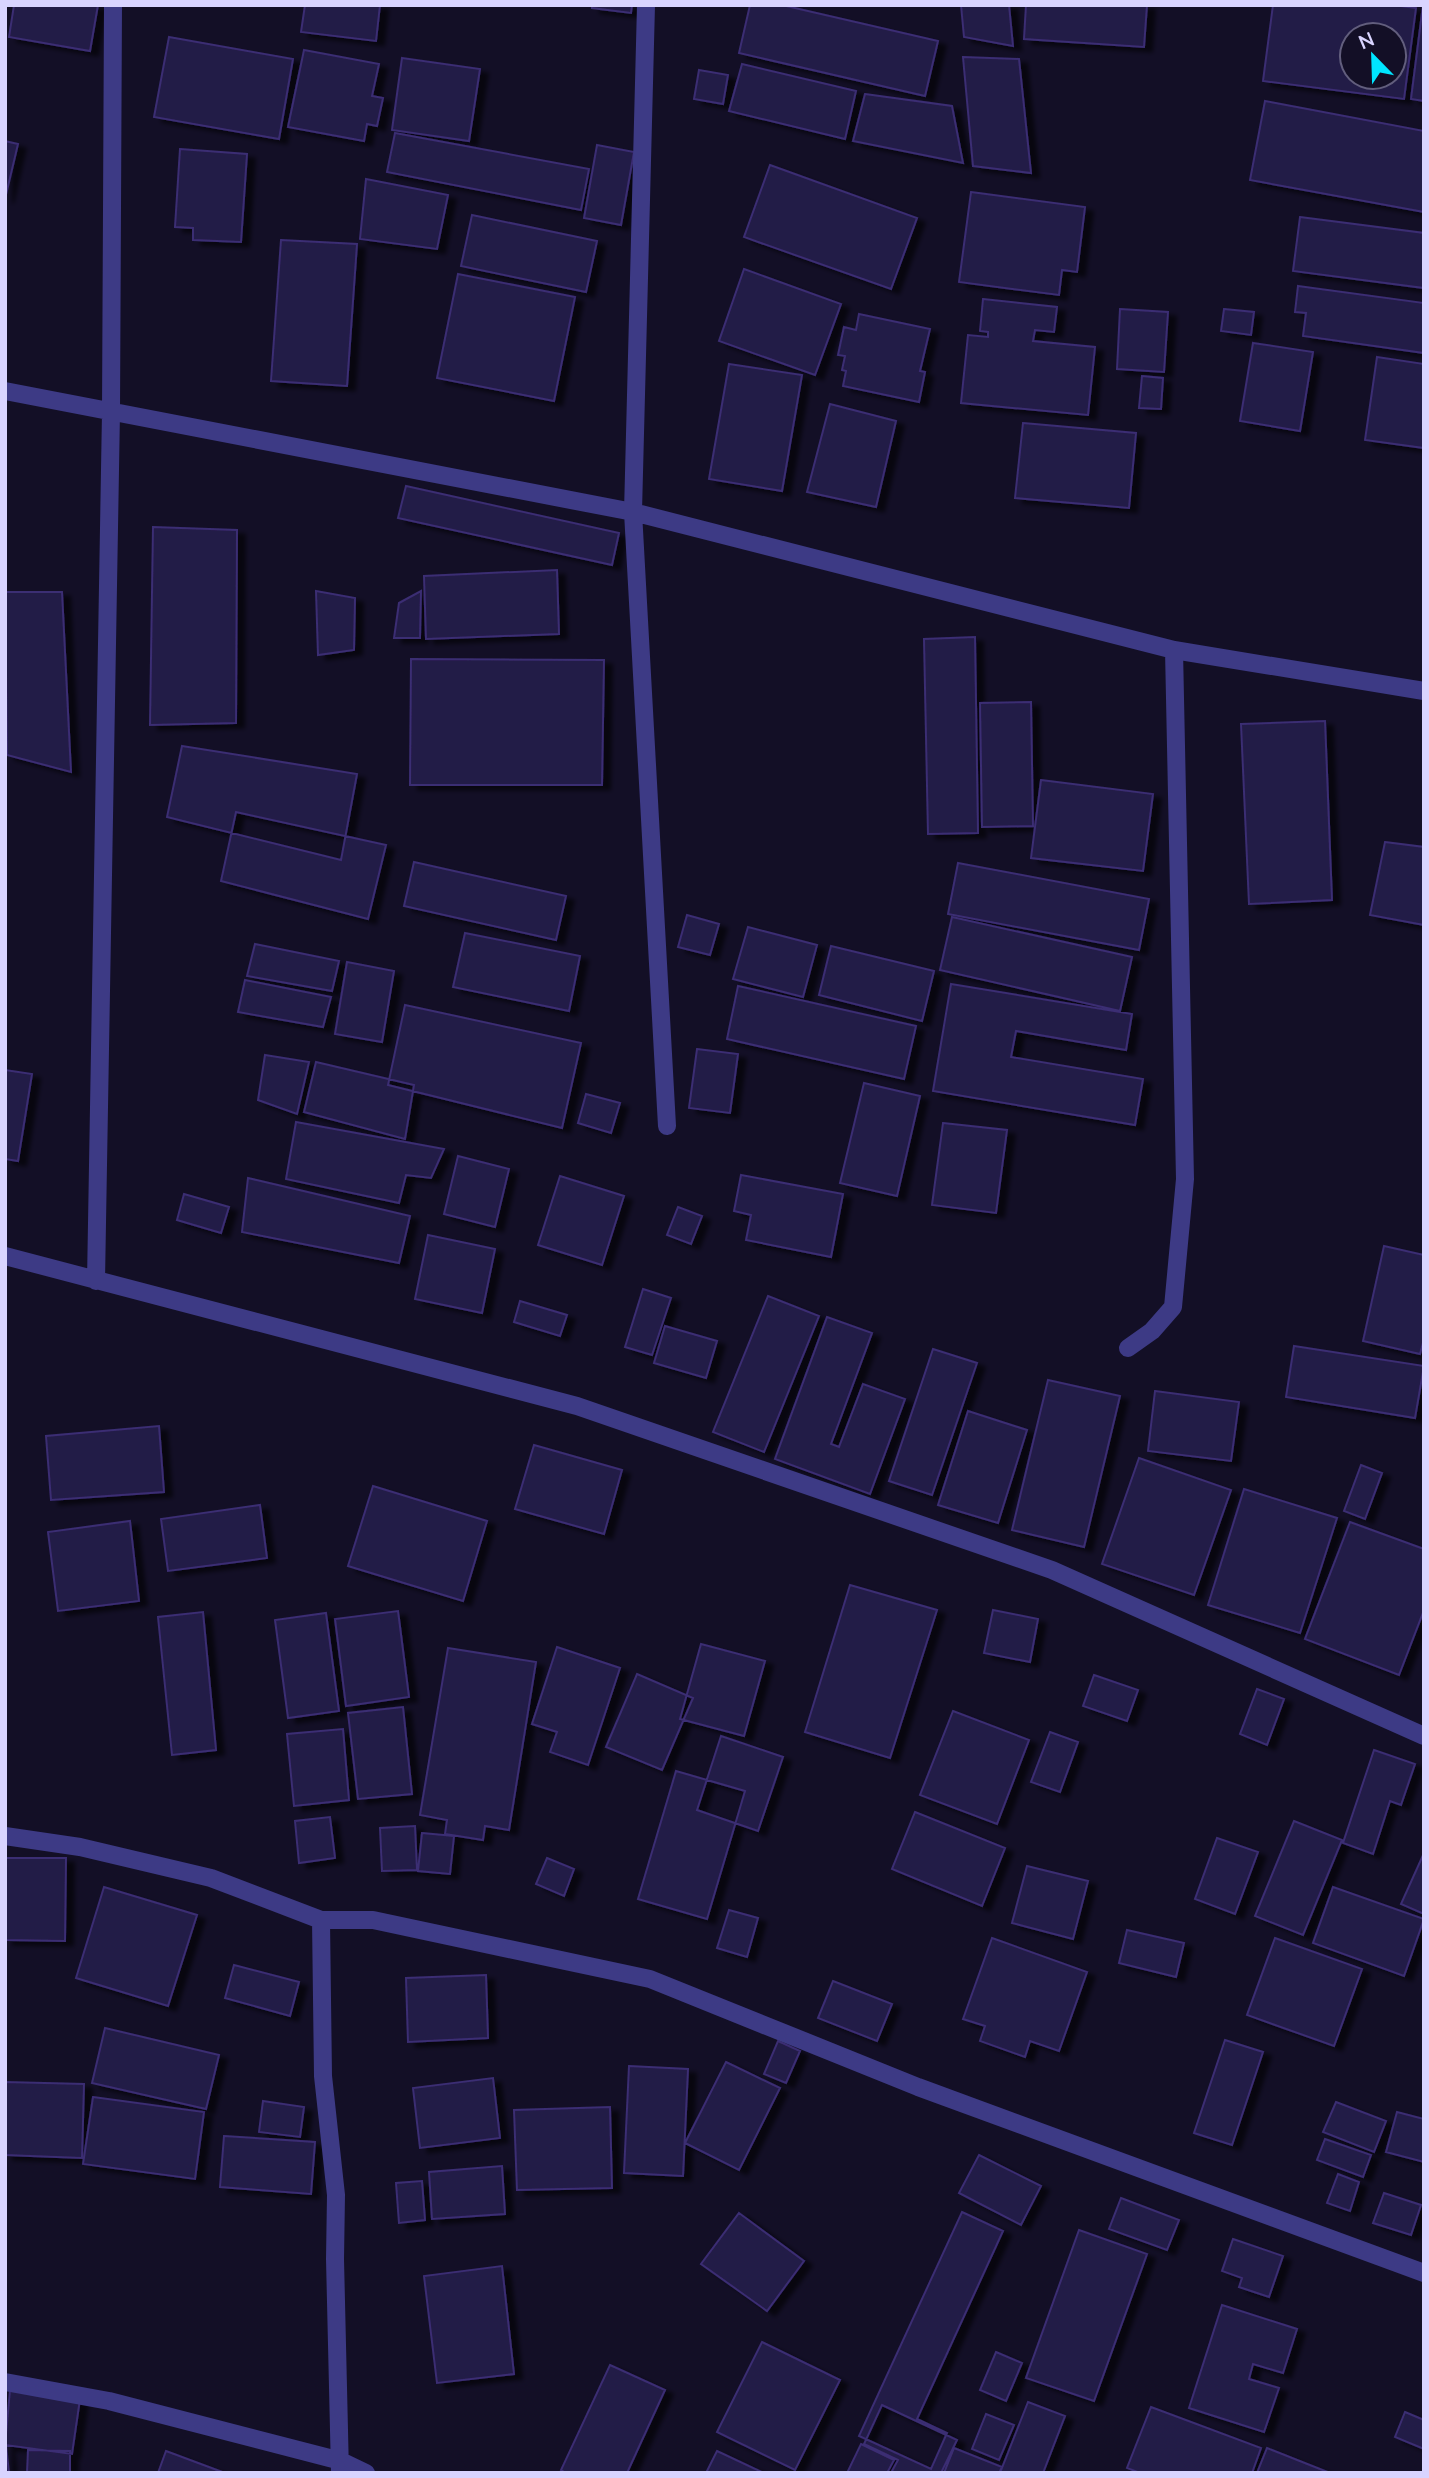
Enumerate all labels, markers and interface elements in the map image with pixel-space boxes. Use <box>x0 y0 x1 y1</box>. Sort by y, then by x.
north arrow <box>1338 21 1408 91</box>
text: N <box>1355 26 1377 53</box>

